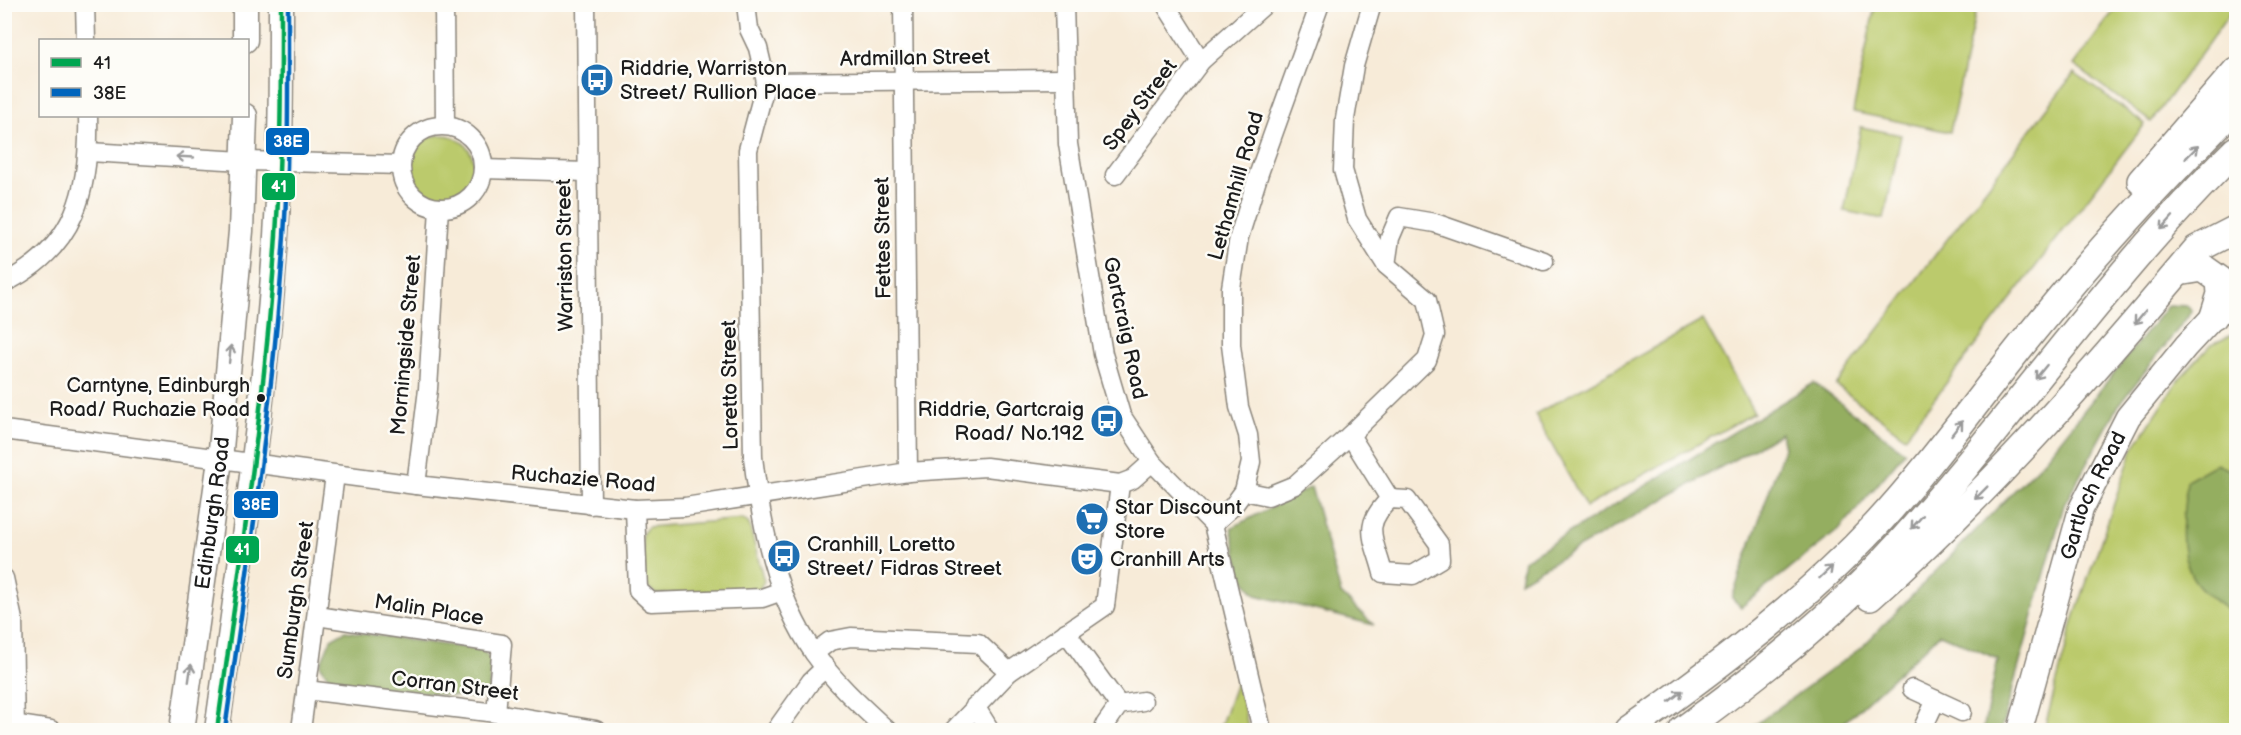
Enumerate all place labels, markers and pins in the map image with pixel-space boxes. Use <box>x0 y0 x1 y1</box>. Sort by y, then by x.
place label: Riddrie, Warriston Street/ Rullion Place <box>620 56 816 105</box>
bus stop icon: Riddrie, Warriston Street/ Rullion Place <box>579 62 615 98</box>
place label: Carntyne, Edinburgh Road/ Ruchazie Road <box>49 374 250 422</box>
marker: Carntyne, Edinburgh Road/ Ruchazie Road <box>255 392 267 404</box>
place label: Riddrie, Gartcraig Road/ No.192 <box>918 397 1085 446</box>
bus stop icon: Riddrie, Gartcraig Road/ No.192 <box>1089 403 1125 439</box>
place label: Star Discount Store <box>1115 495 1243 544</box>
supermarket icon: Star Discount Store <box>1074 501 1110 537</box>
place label: Cranhill, Loretto Street/ Fidras Street <box>807 532 1002 581</box>
bus stop icon: Cranhill, Loretto Street/ Fidras Street <box>766 538 802 574</box>
theatre icon: Cranhill Arts <box>1069 541 1105 577</box>
place label: Cranhill Arts <box>1110 547 1225 572</box>

